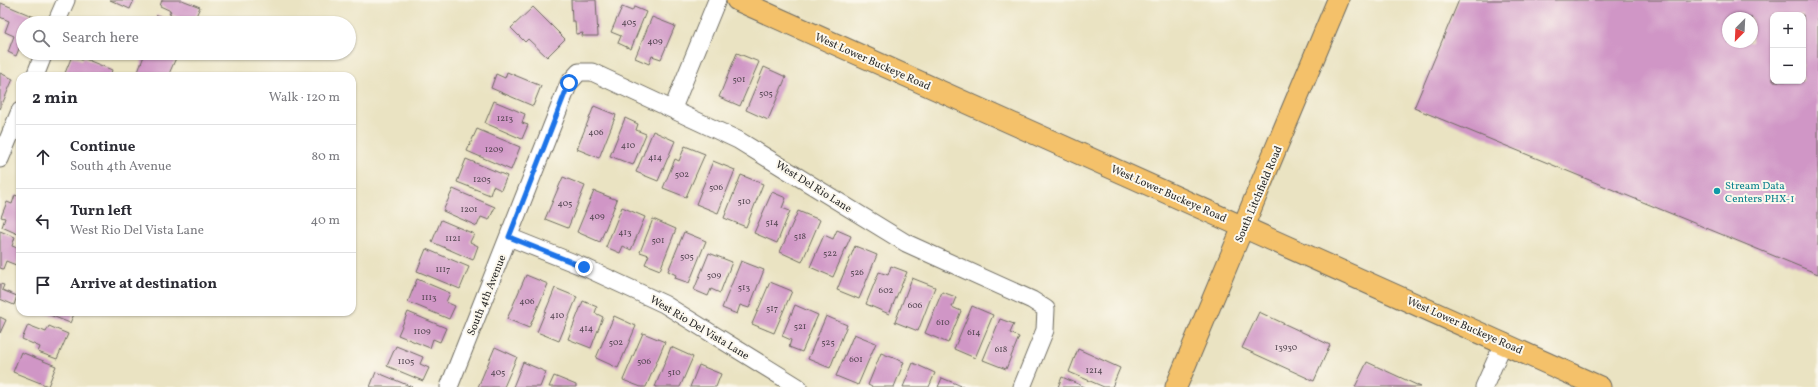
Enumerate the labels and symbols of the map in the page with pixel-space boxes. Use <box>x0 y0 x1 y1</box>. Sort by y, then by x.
north arrow <box>1722 12 1758 48</box>
house number: 405 <box>622 16 636 29</box>
street label: West Lower Buckeye Road <box>812 30 933 95</box>
house number: 409 <box>647 35 663 48</box>
house number: 501 <box>732 73 746 86</box>
route start <box>560 74 578 92</box>
house number: 505 <box>759 87 773 100</box>
house number: 1213 <box>497 112 514 125</box>
house number: 406 <box>588 126 604 139</box>
house number: 410 <box>621 139 636 152</box>
house number: 1209 <box>485 143 504 156</box>
street label: South Litchfield Road <box>1232 144 1287 245</box>
house number: 414 <box>648 151 662 164</box>
street label: West Del Rio Lane <box>772 158 854 217</box>
street label: West Lower Buckeye Road <box>1108 162 1229 227</box>
house number: 502 <box>675 168 689 181</box>
house number: 1205 <box>473 173 491 186</box>
place label: Stream Data Centers PHX-1 <box>1725 179 1794 207</box>
house number: 506 <box>709 181 724 194</box>
marker: Stream Data Centers PHX-1 <box>1712 186 1722 196</box>
house number: 510 <box>737 195 751 208</box>
house number: 405 <box>558 197 572 210</box>
house number: 1201 <box>460 203 478 216</box>
house number: 409 <box>589 210 605 223</box>
house number: 514 <box>765 216 779 229</box>
house number: 413 <box>618 226 632 239</box>
house number: 518 <box>794 230 807 243</box>
house number: 1121 <box>445 232 461 245</box>
house number: 501 <box>651 234 665 247</box>
house number: 522 <box>823 247 837 260</box>
house number: 505 <box>680 250 694 263</box>
street label: South 4th Avenue <box>464 253 510 338</box>
route end <box>575 258 593 276</box>
house number: 1117 <box>436 263 450 276</box>
house number: 526 <box>850 266 864 279</box>
house number: 509 <box>707 269 721 282</box>
house number: 513 <box>738 281 751 294</box>
house number: 602 <box>879 284 894 297</box>
house number: 1113 <box>421 291 437 304</box>
street label: West Rio Del Vista Lane <box>647 293 752 364</box>
street label: West Lower Buckeye Road <box>1404 294 1525 359</box>
house number: 406 <box>519 295 535 308</box>
house number: 606 <box>908 299 923 312</box>
house number: 517 <box>766 302 778 315</box>
house number: 410 <box>550 309 565 322</box>
house number: 610 <box>936 316 950 329</box>
house number: 521 <box>794 320 806 333</box>
house number: 414 <box>579 322 593 335</box>
house number: 1109 <box>413 325 431 338</box>
house number: 614 <box>967 326 981 339</box>
house number: 502 <box>609 336 623 349</box>
house number: 525 <box>821 336 835 349</box>
house number: 13930 <box>1275 341 1298 354</box>
house number: 618 <box>995 343 1008 356</box>
house number: 601 <box>849 353 863 366</box>
house number: 1105 <box>398 355 414 368</box>
house number: 506 <box>637 355 652 368</box>
house number: 1214 <box>1085 364 1103 377</box>
house number: 405 <box>491 366 505 379</box>
house number: 510 <box>667 366 681 379</box>

